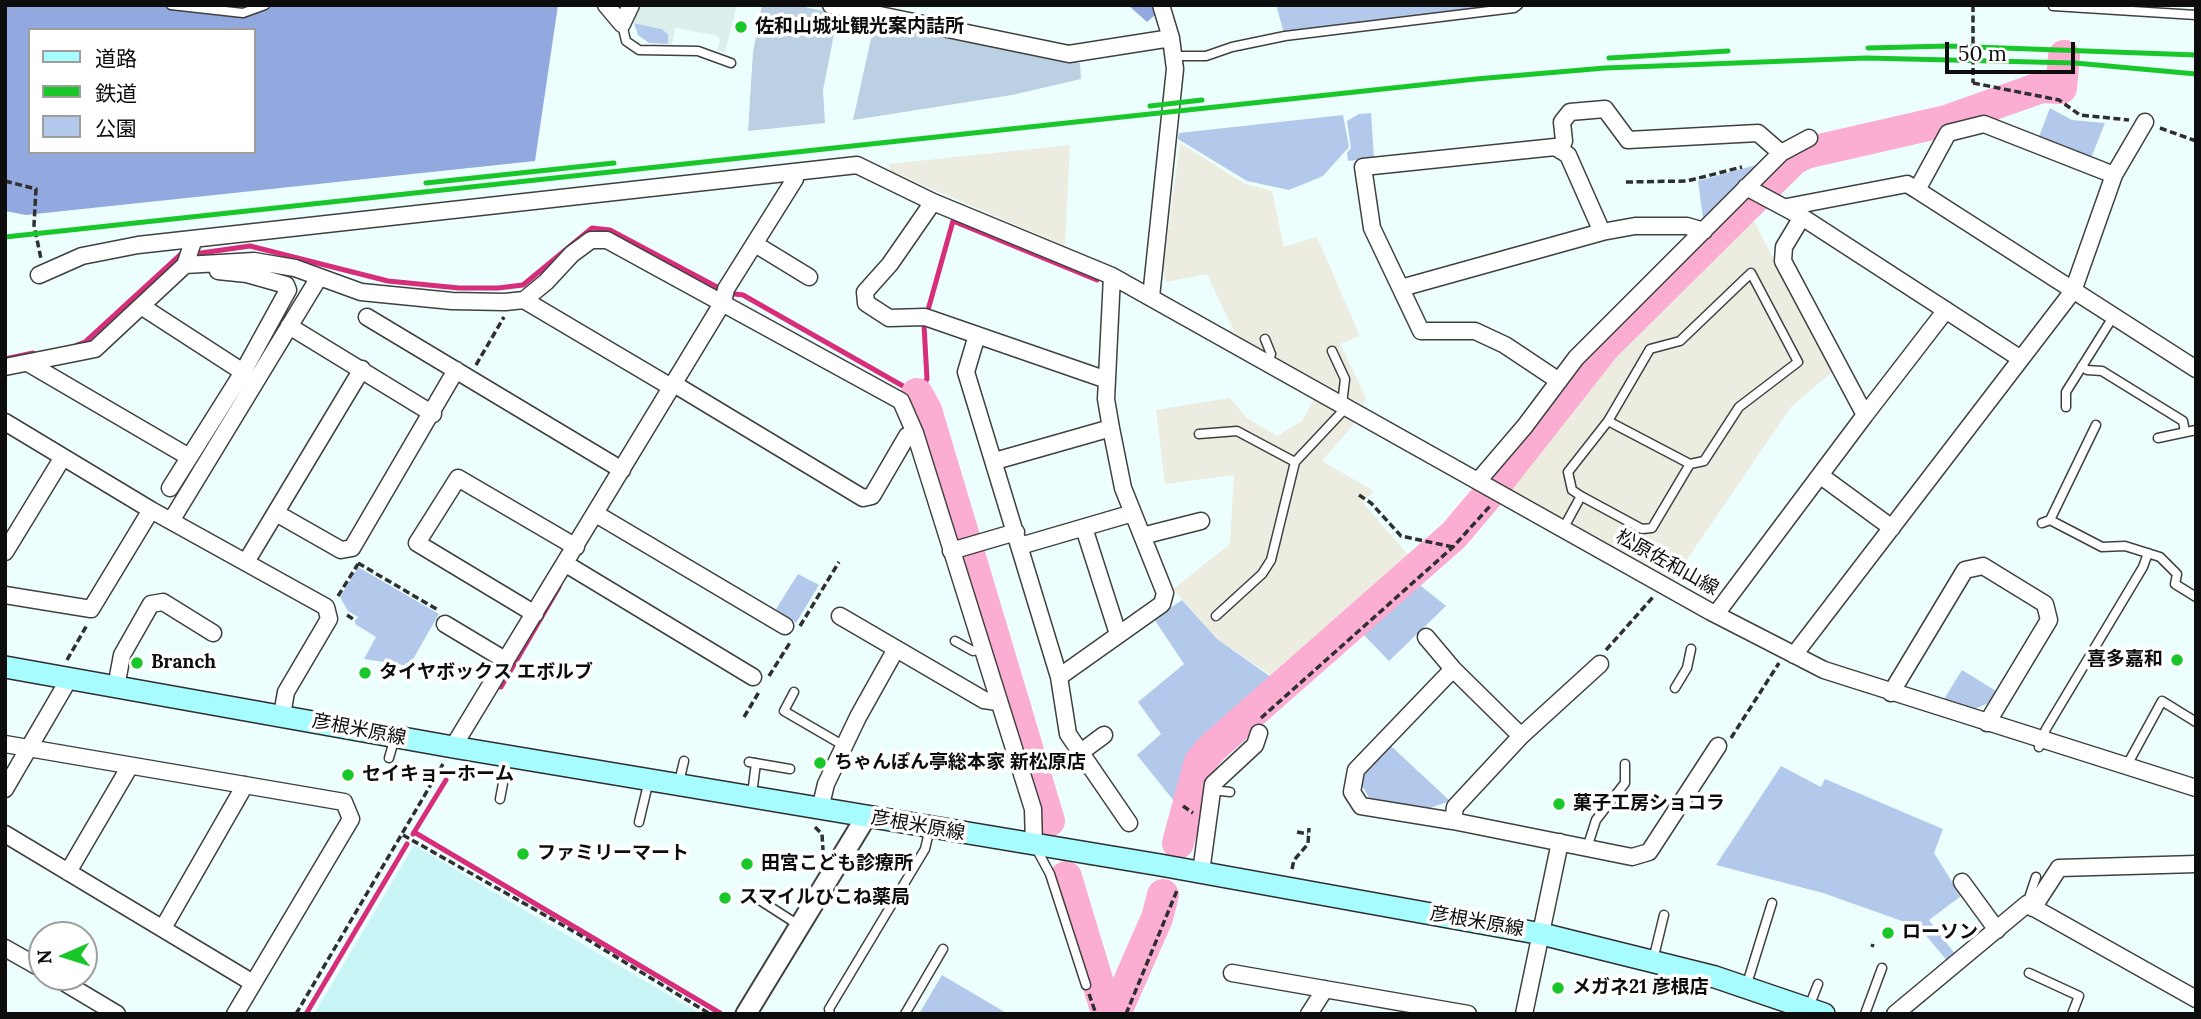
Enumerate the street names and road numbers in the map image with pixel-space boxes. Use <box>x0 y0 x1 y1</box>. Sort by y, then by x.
street label: 松原佐和山線 <box>1612 525 1722 601</box>
street label: 彦根米原線 <box>310 710 408 750</box>
street label: 彦根米原線 <box>869 807 967 845</box>
street label: 彦根米原線 <box>1428 903 1526 941</box>

